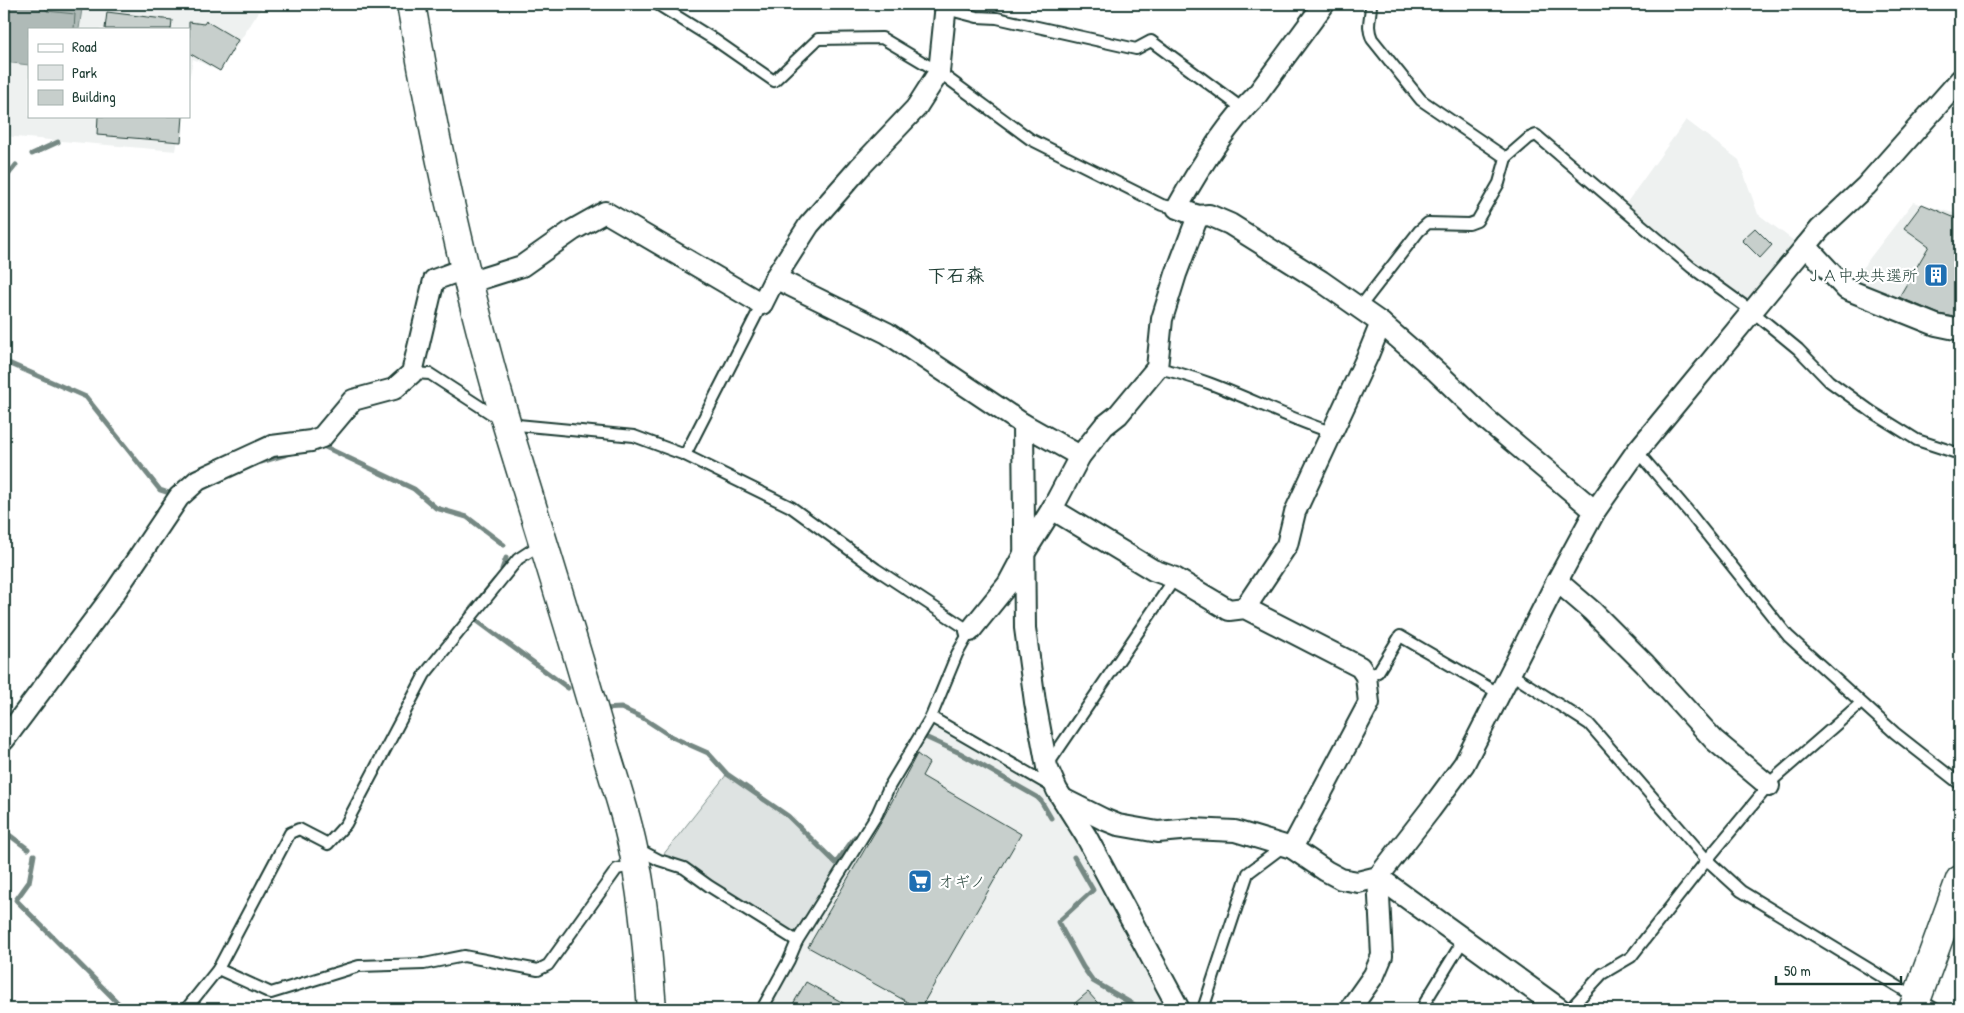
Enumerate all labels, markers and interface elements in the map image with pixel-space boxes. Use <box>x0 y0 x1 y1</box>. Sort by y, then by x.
legend <box>28 28 190 118</box>
text: Road <box>72 36 97 57</box>
text: Park <box>72 62 97 83</box>
text: Building <box>72 86 116 107</box>
district label: 下石森 <box>927 262 985 288</box>
building icon: ＪＡ中央共選所 <box>1923 262 1949 288</box>
place label: ＪＡ中央共選所 <box>1806 264 1918 286</box>
supermarket icon: オギノ <box>907 868 933 894</box>
place label: オギノ <box>938 870 986 892</box>
scale bar <box>1776 953 1902 985</box>
text: 50 m <box>1784 960 1811 981</box>

